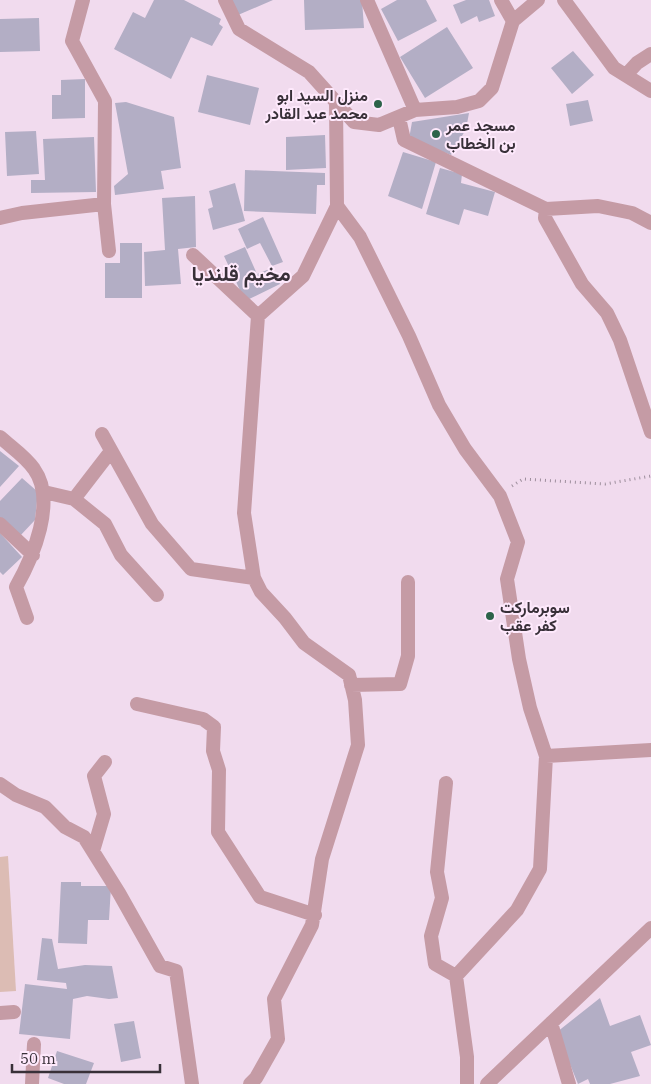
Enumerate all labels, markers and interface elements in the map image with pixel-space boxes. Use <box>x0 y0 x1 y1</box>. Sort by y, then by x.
place label: منزل السيد ابو محمد عبد القادر <box>264 85 368 124</box>
marker: منزل السيد ابو محمد عبد القادر <box>372 98 384 110</box>
place label: مسجد عمر بن الخطاب <box>445 115 516 153</box>
marker: مسجد عمر بن الخطاب <box>430 128 442 140</box>
district label: مخيم قلنديا <box>191 259 291 288</box>
place label: سوبرماركت كفر عقب <box>500 597 570 636</box>
marker: سوبرماركت كفر عقب <box>484 610 496 622</box>
scale bar <box>12 1042 160 1074</box>
text: 50 m <box>20 1049 56 1068</box>

